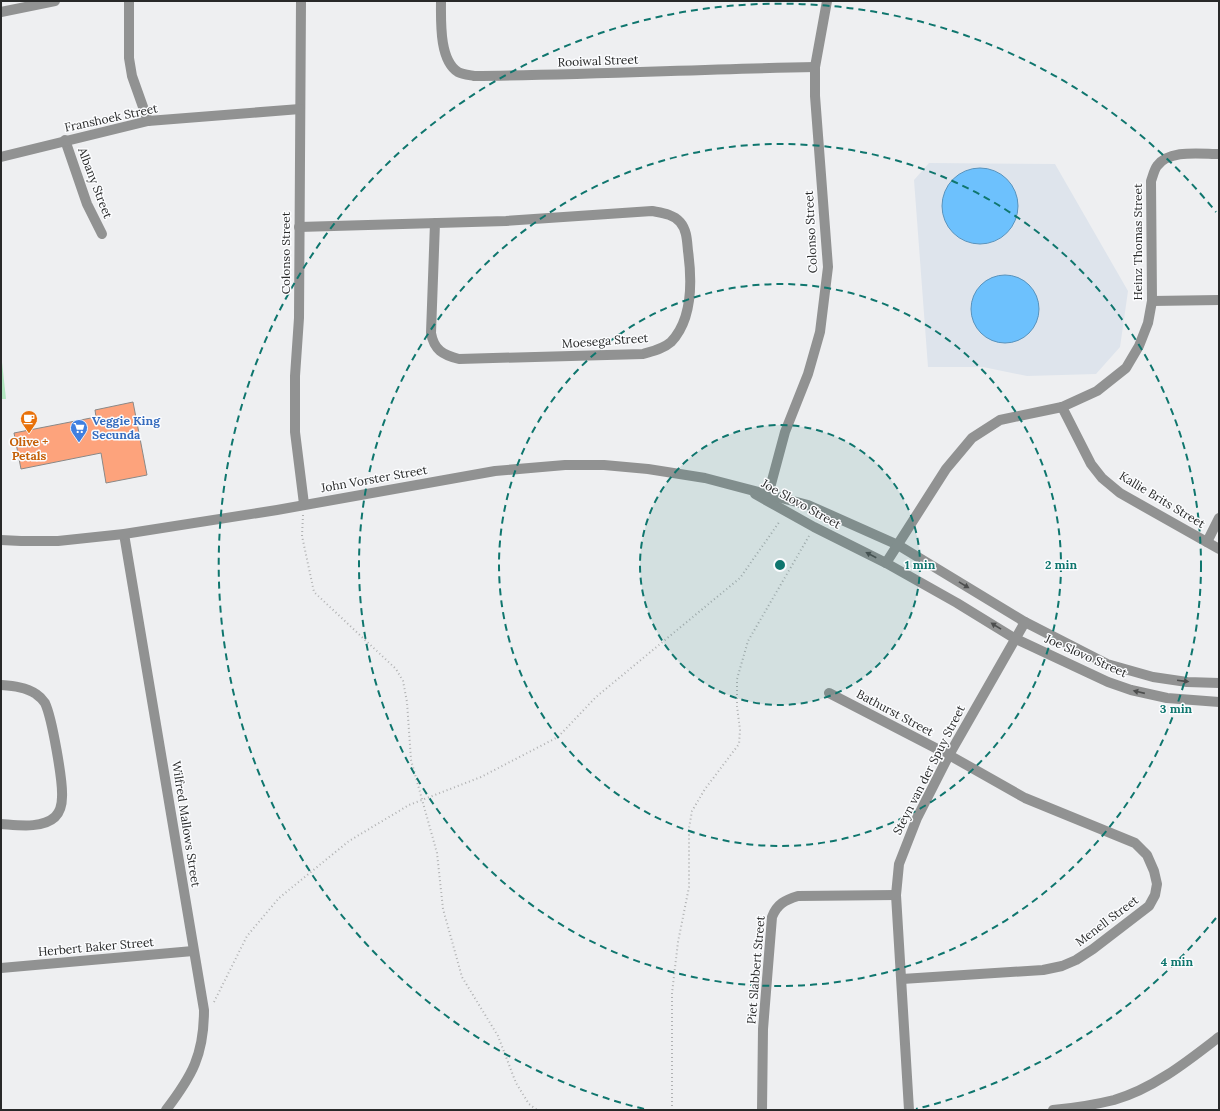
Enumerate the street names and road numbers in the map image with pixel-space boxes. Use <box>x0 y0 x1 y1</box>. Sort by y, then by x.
street label: Rooiwal Street <box>557 52 639 69</box>
street label: Franshoek Street <box>63 100 159 135</box>
street label: Albany Street <box>75 144 116 221</box>
street label: Heinz Thomas Street <box>1130 183 1145 301</box>
street label: Colonso Street <box>801 190 820 274</box>
street label: Colonso Street <box>278 211 293 294</box>
street label: Moesega Street <box>561 330 649 351</box>
street label: John Vorster Street <box>319 462 429 495</box>
street label: Kallie Brits Street <box>1117 468 1208 531</box>
street label: Joe Slovo Street <box>758 475 844 532</box>
street label: Joe Slovo Street <box>1042 630 1130 680</box>
street label: Bathurst Street <box>854 686 937 739</box>
street label: Steyn van der Spuy Street <box>889 702 968 837</box>
street label: Wilfred Mallows Street <box>169 760 204 888</box>
street label: Menell Street <box>1072 892 1141 949</box>
street label: Piet Slabbert Street <box>743 915 768 1025</box>
street label: Herbert Baker Street <box>37 934 155 959</box>

